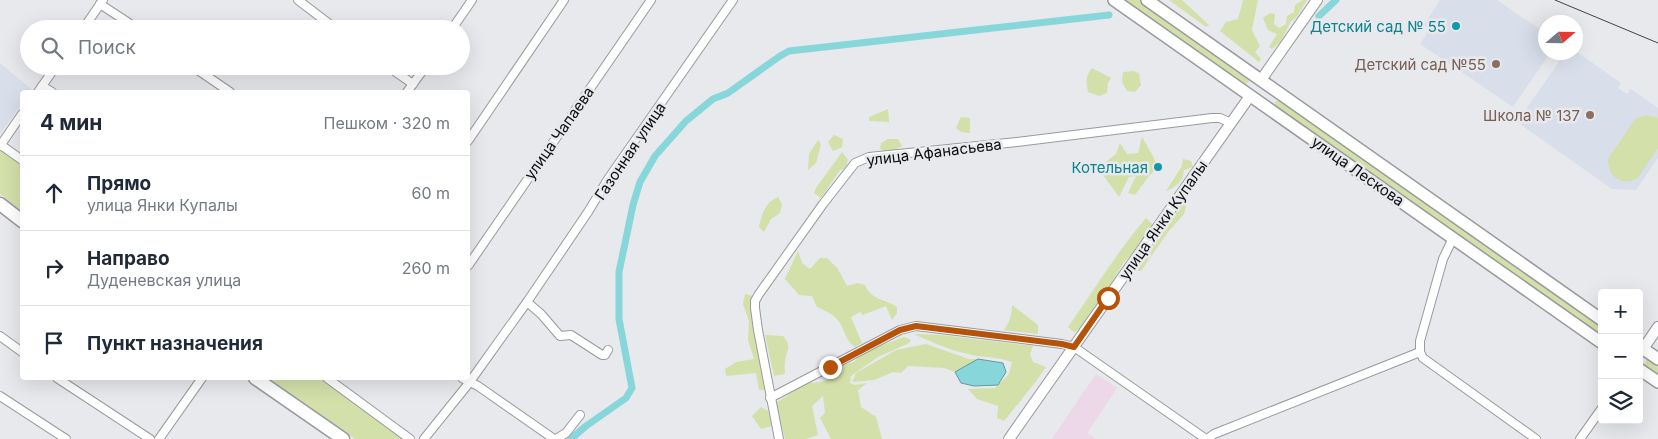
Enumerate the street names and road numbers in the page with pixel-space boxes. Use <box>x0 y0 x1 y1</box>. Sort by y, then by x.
street label: улица Чапаева <box>520 83 598 183</box>
street label: Газонная улица <box>590 99 670 203</box>
street label: улица Лескова <box>1308 132 1408 210</box>
street label: улица Афанасьева <box>865 134 1003 170</box>
street label: улица Янки Купалы <box>1115 157 1211 283</box>

